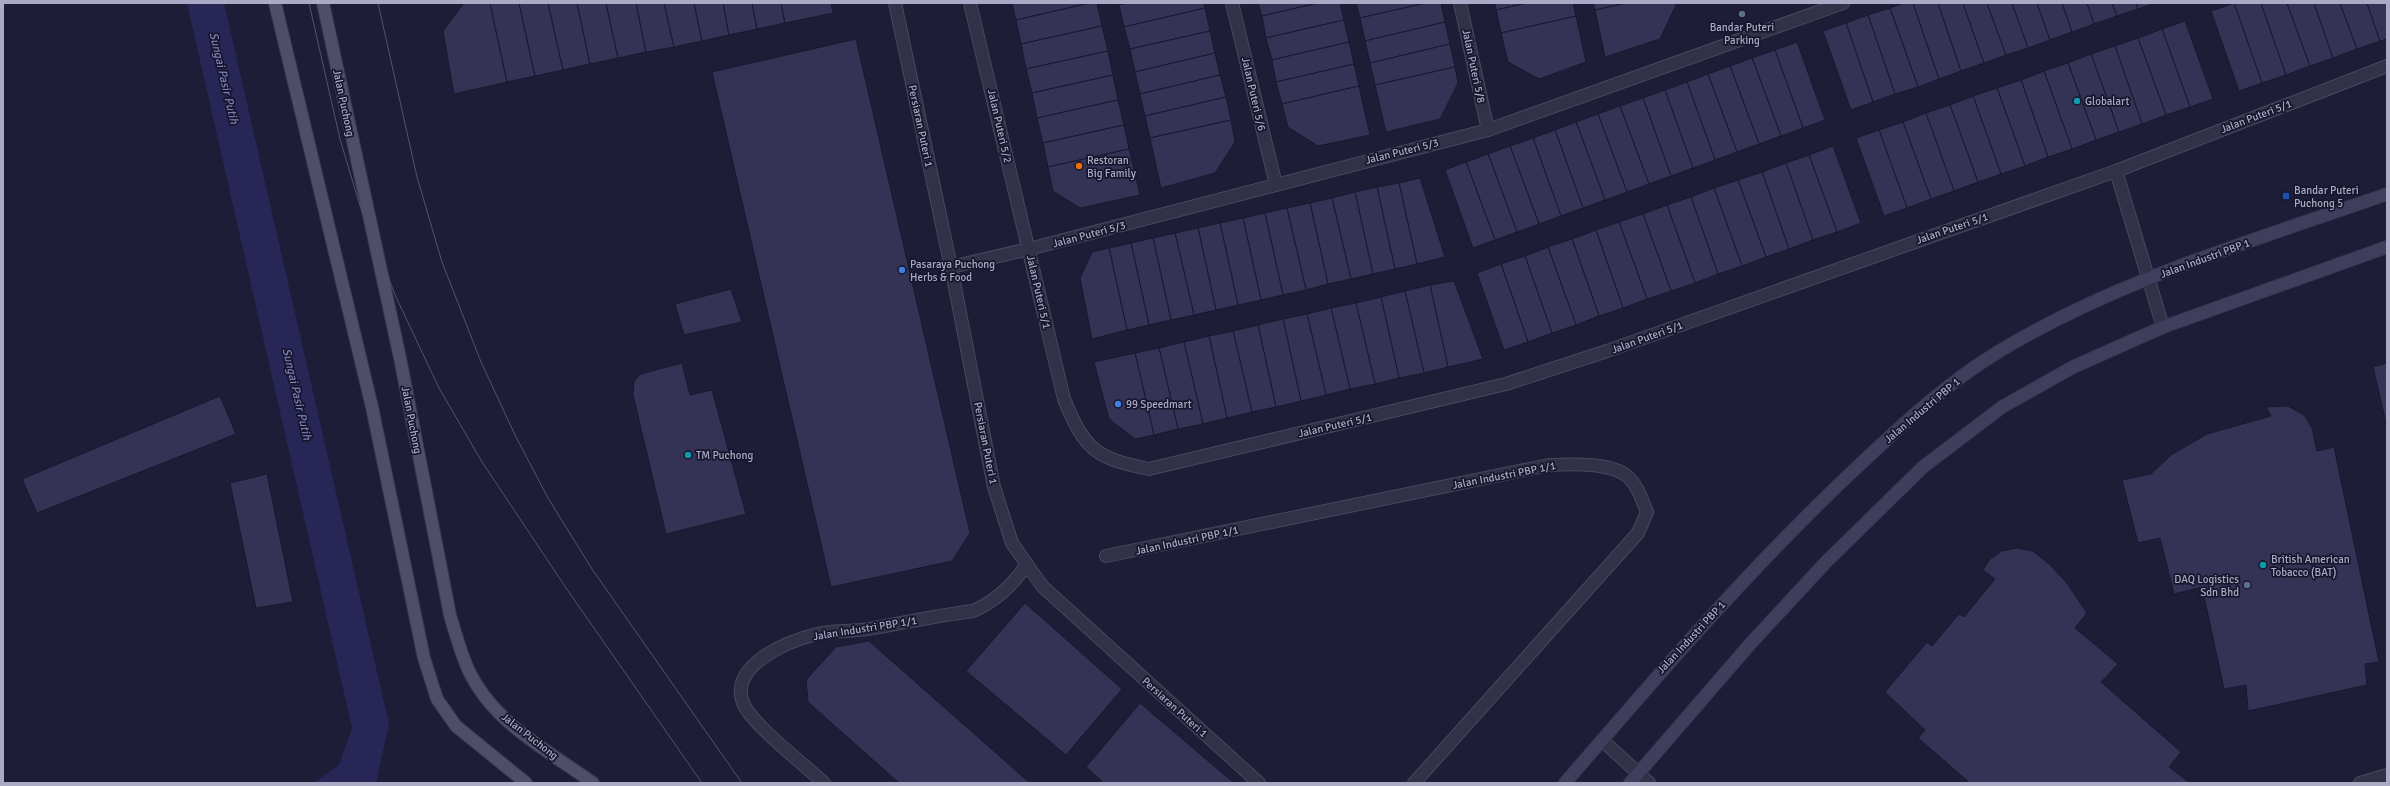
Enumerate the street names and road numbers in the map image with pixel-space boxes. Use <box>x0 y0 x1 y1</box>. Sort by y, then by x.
street label: Jalan Puteri 5/8 <box>1459 28 1488 104</box>
street label: Jalan Puteri 5/6 <box>1239 56 1268 132</box>
street label: Jalan Puchong <box>330 68 357 138</box>
street label: Persiaran Puteri 1 <box>905 84 936 168</box>
street label: Jalan Puteri 5/2 <box>985 88 1014 164</box>
street label: Jalan Puteri 5/1 <box>2219 97 2294 136</box>
street label: Jalan Puteri 5/3 <box>1364 136 1440 167</box>
street label: Jalan Puteri 5/1 <box>1915 210 1990 247</box>
street label: Jalan Puteri 5/3 <box>1051 218 1127 250</box>
street label: Jalan Industri PBP 1 <box>2159 236 2252 281</box>
street label: Jalan Puteri 5/1 <box>1024 254 1053 330</box>
street label: Jalan Puteri 5/1 <box>1610 319 1685 356</box>
street label: Jalan Industri PBP 1 <box>1882 375 1963 446</box>
street label: Jalan Puchong <box>399 385 424 455</box>
street label: Persiaran Puteri 1 <box>971 401 1000 486</box>
street label: Jalan Puteri 5/1 <box>1297 411 1373 440</box>
street label: Jalan Industri PBP 1/1 <box>1451 459 1557 492</box>
street label: Jalan Industri PBP 1/1 <box>1134 523 1240 558</box>
street label: Jalan Industri PBP 1 <box>1654 598 1728 676</box>
street label: Jalan Industri PBP 1/1 <box>812 614 918 643</box>
street label: Persiaran Puteri 1 <box>1139 675 1210 740</box>
street label: Jalan Puchong <box>499 710 561 763</box>

